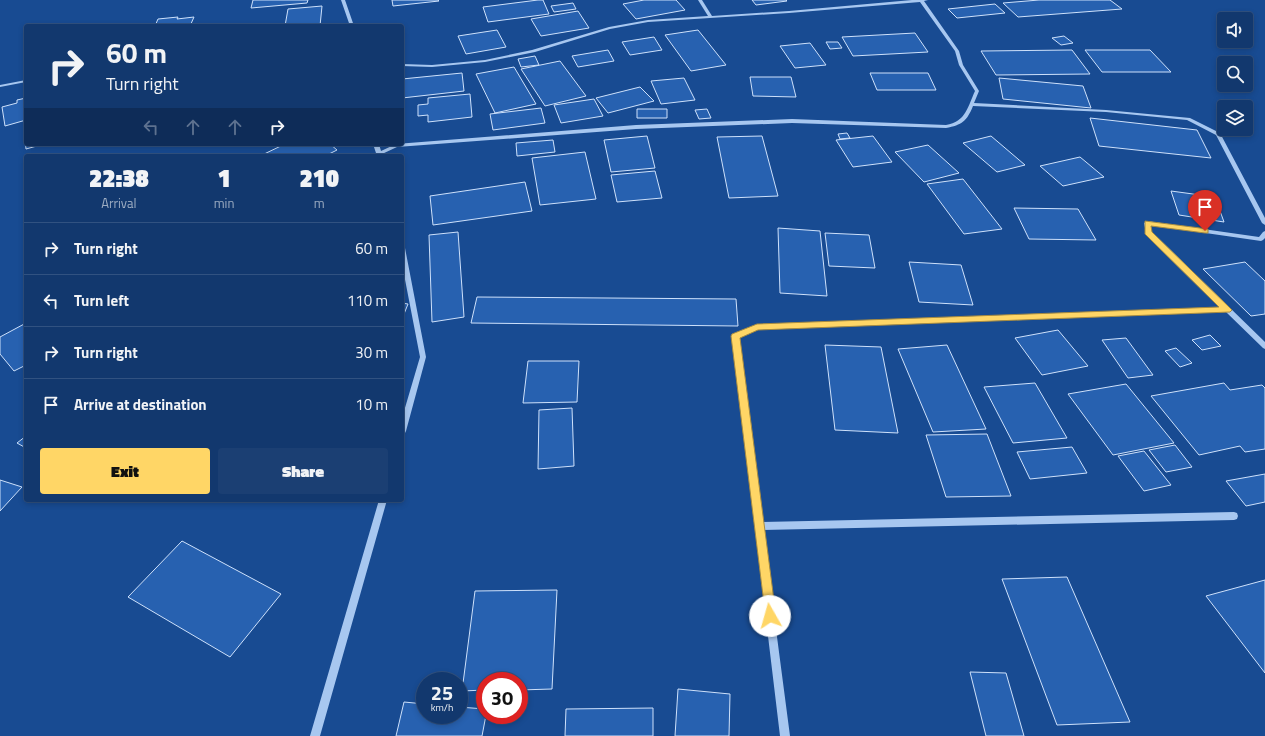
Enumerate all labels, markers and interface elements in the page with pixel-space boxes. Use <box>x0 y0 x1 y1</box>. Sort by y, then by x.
map controls <box>1217 12 1253 136</box>
button: sound <box>1217 12 1253 48</box>
text: 60 m <box>106 31 167 74</box>
icon: right <box>40 40 92 92</box>
button: search <box>1217 56 1253 92</box>
text: Turn right <box>106 70 179 97</box>
button: layers <box>1217 100 1253 136</box>
icon: left <box>140 116 162 138</box>
icon: ahead <box>182 116 204 138</box>
icon: ahead <box>224 116 246 138</box>
icon: right <box>266 116 288 138</box>
text: 22:38 <box>89 160 149 196</box>
text: 1 <box>217 160 231 196</box>
text: 210 <box>299 160 339 196</box>
pin <box>1188 190 1222 231</box>
text: Arrival <box>101 193 136 213</box>
text: min <box>214 193 234 213</box>
text: m <box>314 193 325 213</box>
icon: arrive <box>1194 196 1216 218</box>
text: Turn right <box>74 237 138 260</box>
text: 60 m <box>355 237 388 260</box>
icon: right <box>40 238 62 260</box>
text: Turn left <box>74 289 129 312</box>
text: 110 m <box>347 289 388 312</box>
icon: left <box>40 290 62 312</box>
text: Turn right <box>74 341 138 364</box>
text: 30 m <box>355 341 388 364</box>
icon: right <box>40 342 62 364</box>
text: Arrive at destination <box>74 393 207 416</box>
text: 10 m <box>355 393 388 416</box>
icon: arrive <box>40 394 62 416</box>
button: Exit <box>40 448 210 494</box>
button: Share <box>218 448 388 494</box>
position arrow <box>749 595 791 637</box>
speed limit sign: 30 <box>476 672 528 724</box>
text: 25 <box>431 677 453 708</box>
text: km/h <box>431 700 453 715</box>

